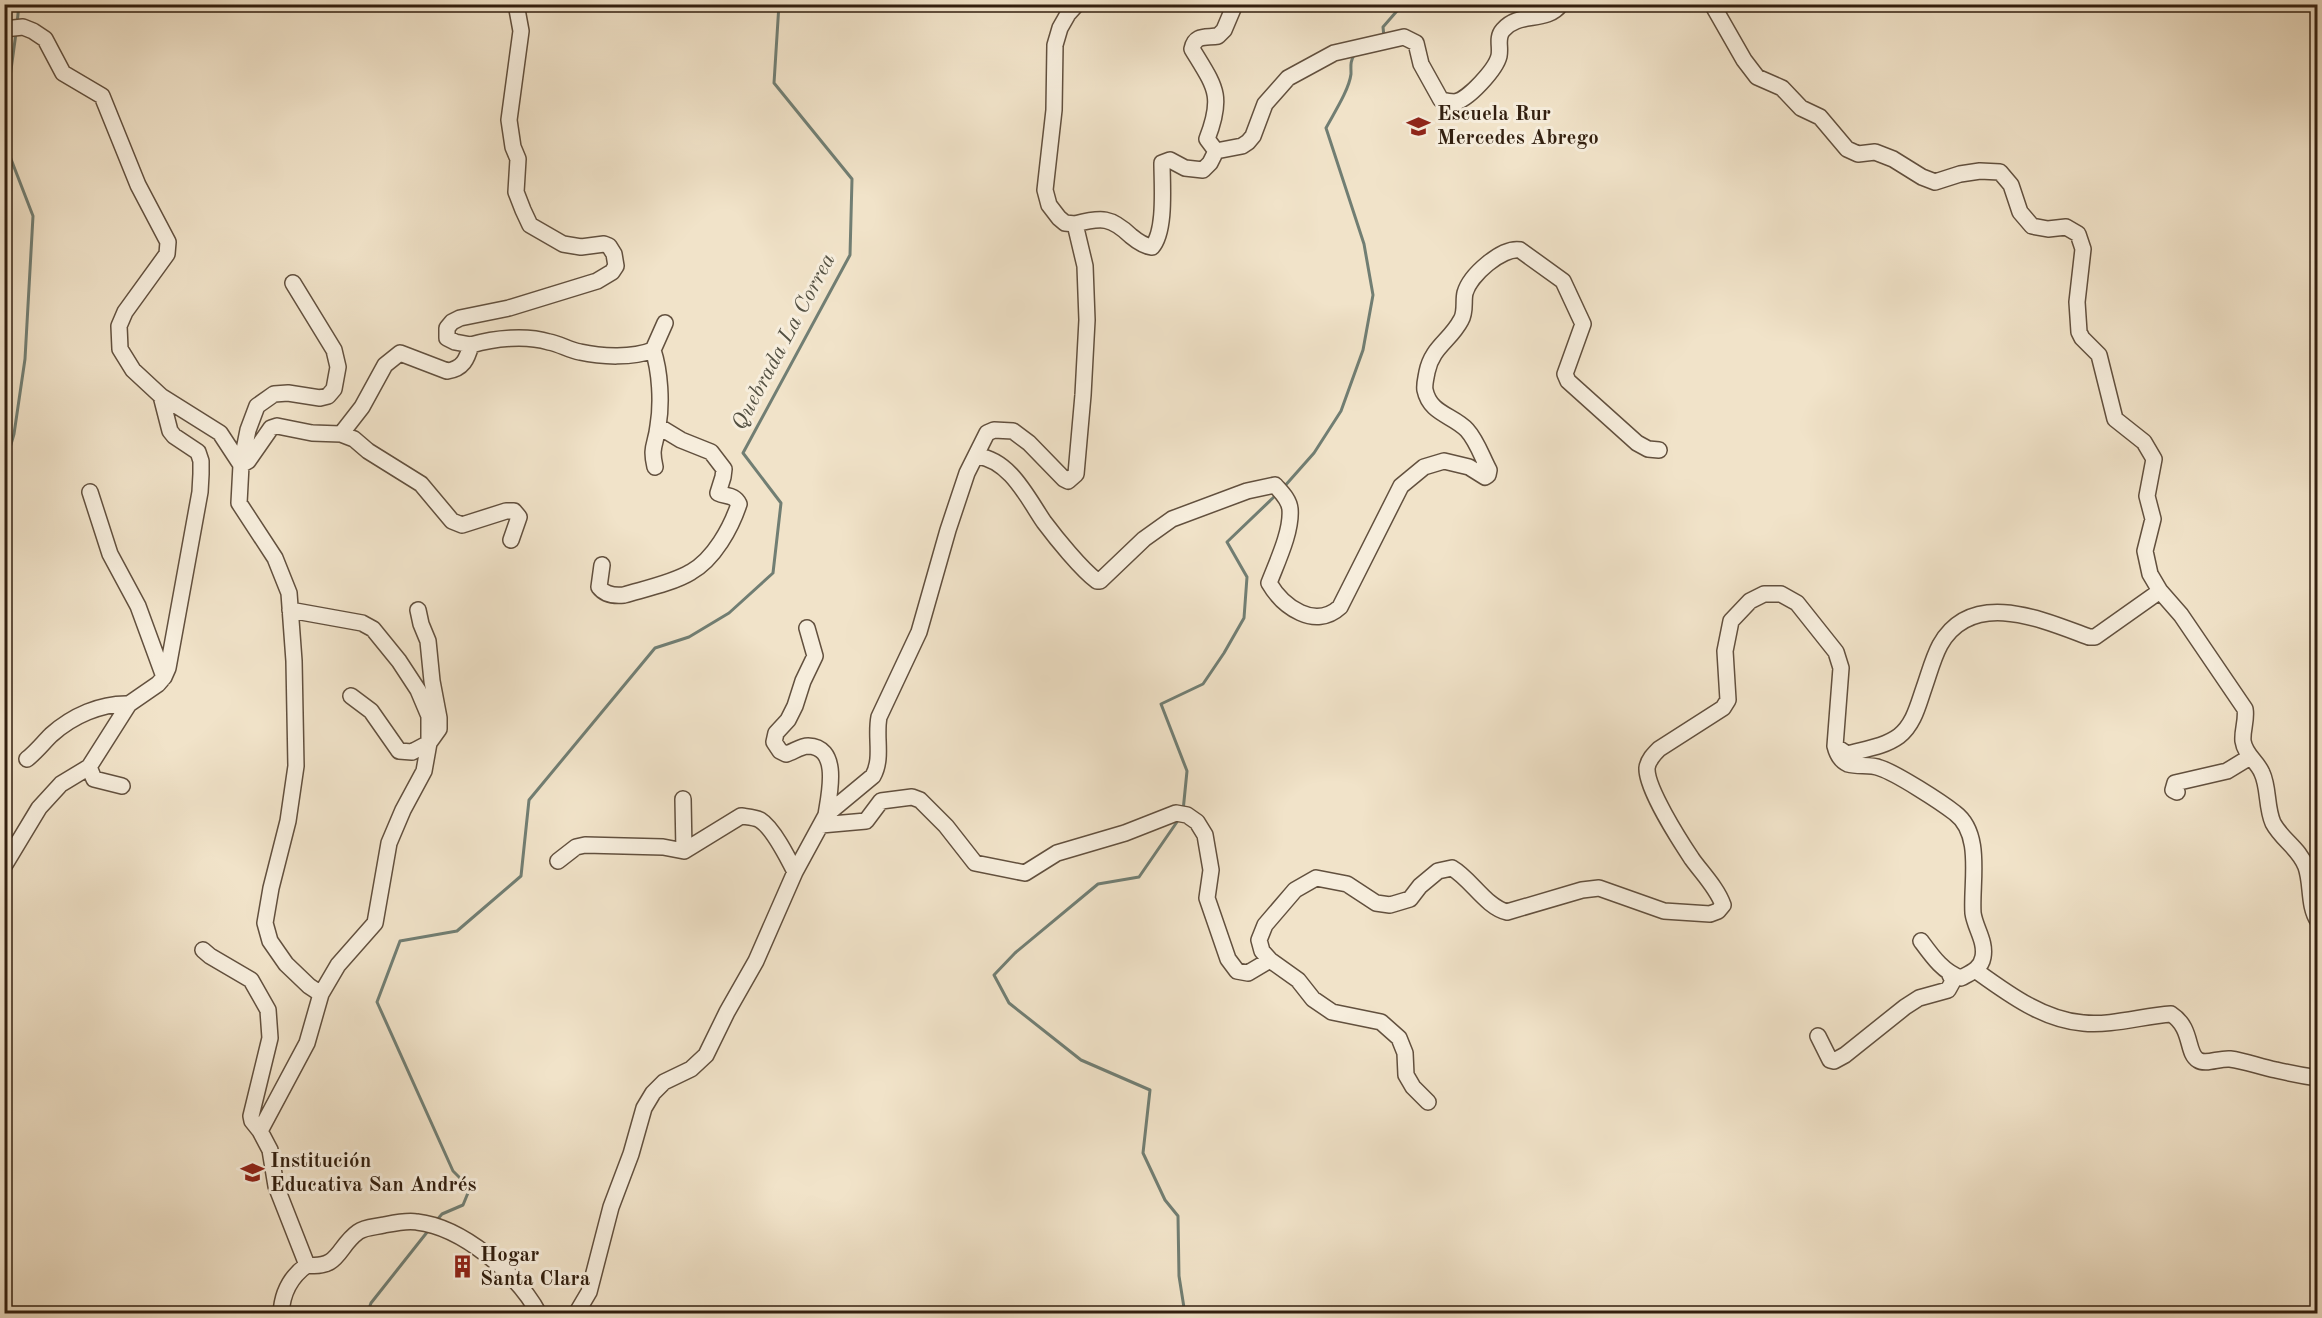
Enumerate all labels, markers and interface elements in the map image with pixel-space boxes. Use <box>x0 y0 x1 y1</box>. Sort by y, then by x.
place label: Escuela Rur Mercedes Abrego <box>1437 104 1599 149</box>
school or university icon: Escuela Rur Mercedes Abrego <box>1406 113 1432 139</box>
water label: Quebrada La Correa <box>728 250 840 434</box>
place label: Institución Educativa San Andrés <box>270 1151 477 1196</box>
school or university icon: Institución Educativa San Andrés <box>239 1160 265 1186</box>
place label: Hogar Santa Clara <box>480 1245 591 1290</box>
building icon: Hogar Santa Clara <box>449 1254 475 1280</box>

